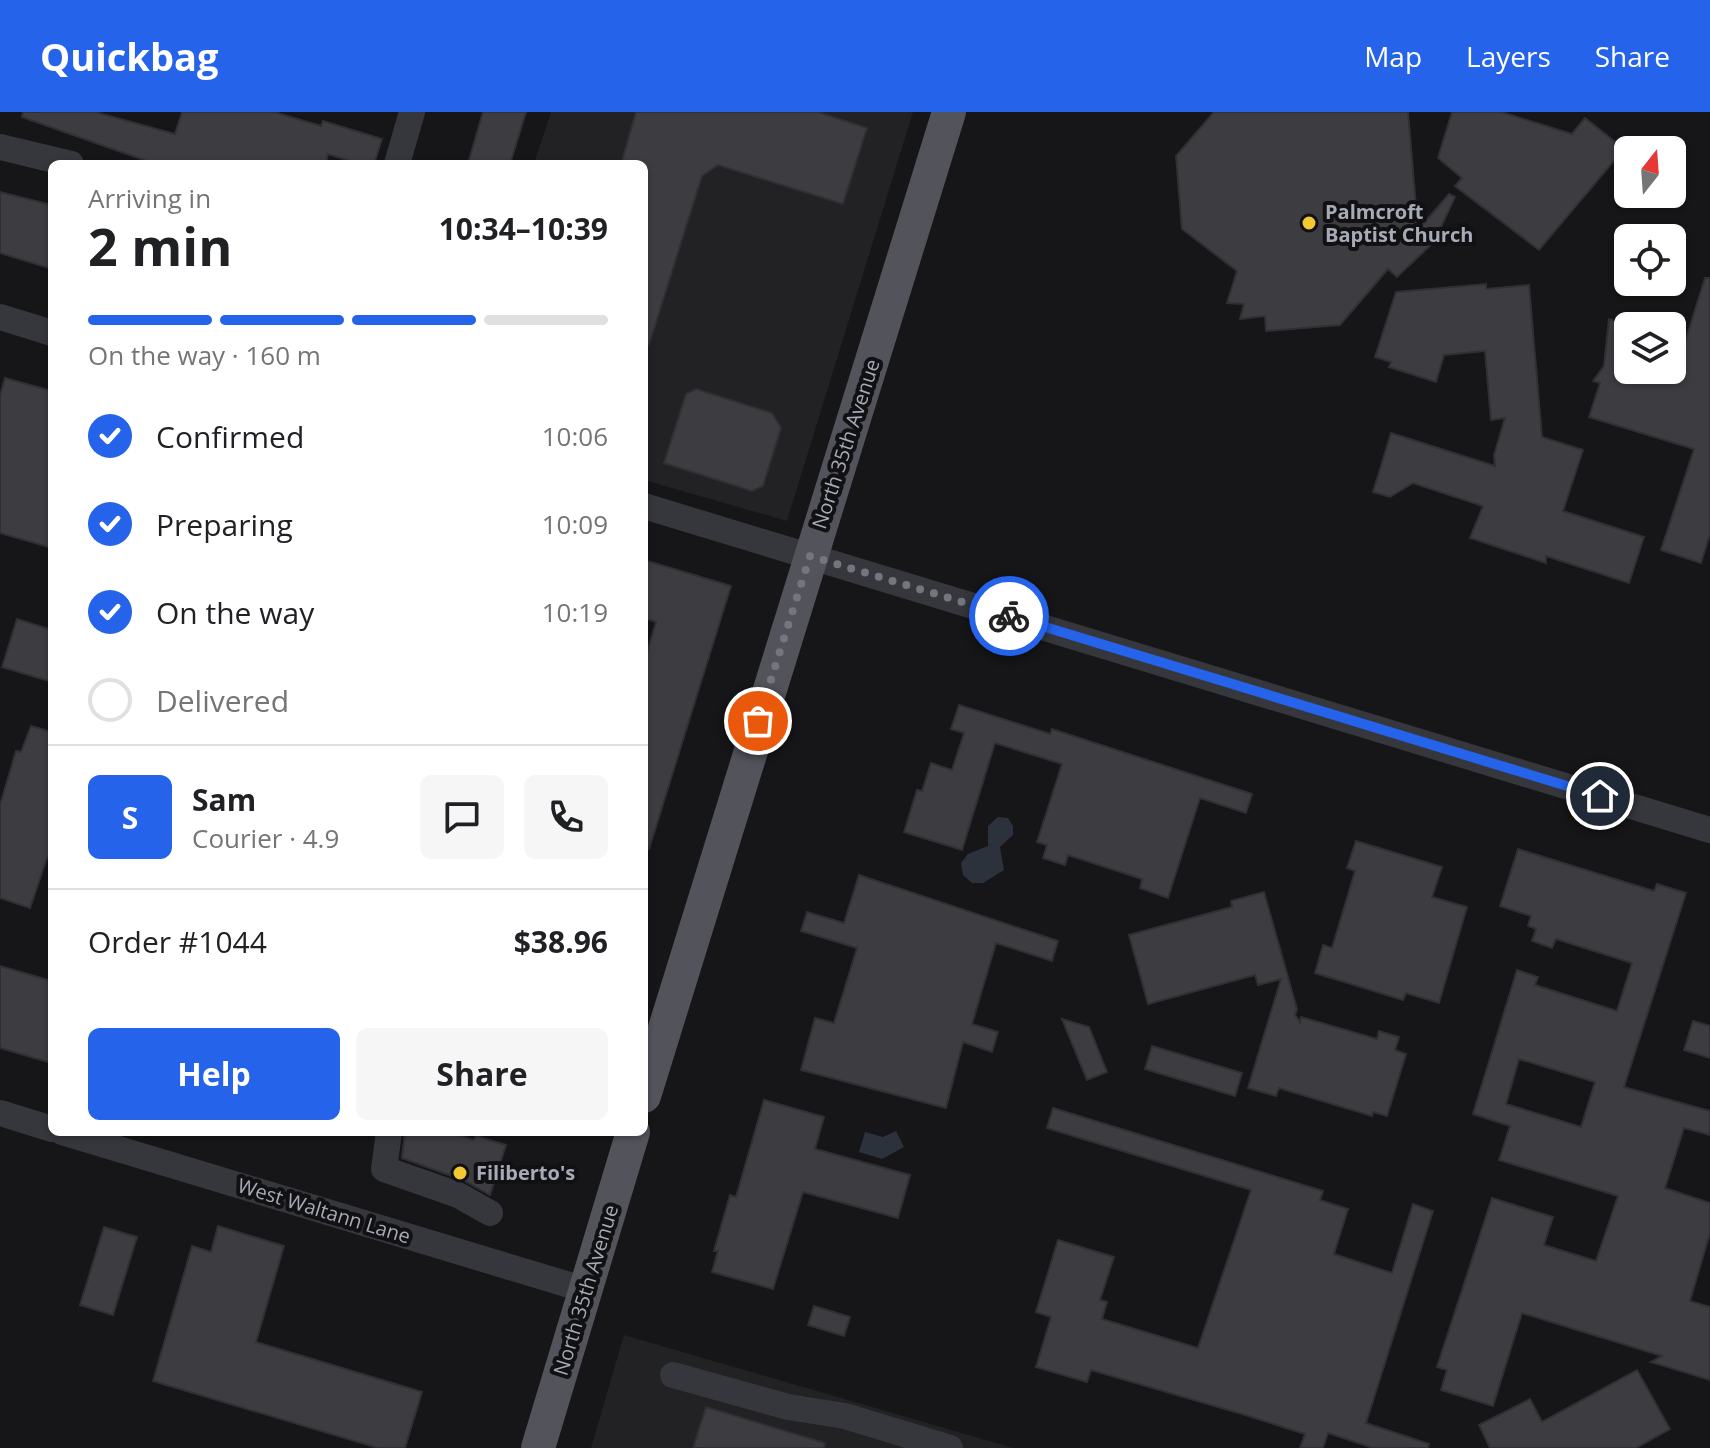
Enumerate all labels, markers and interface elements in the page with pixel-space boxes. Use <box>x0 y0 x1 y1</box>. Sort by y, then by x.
text: Quickbag <box>40 30 218 82</box>
text: Map <box>1364 37 1422 75</box>
text: Layers <box>1466 37 1551 75</box>
text: Share <box>1595 37 1670 75</box>
north arrow <box>1614 136 1686 208</box>
map controls <box>1614 136 1686 384</box>
text: Arriving in <box>88 180 211 216</box>
place label: Palmcroft Baptist Church <box>1325 198 1473 248</box>
text: 10:34–10:39 <box>439 208 608 249</box>
text: 2 min <box>88 210 232 281</box>
marker: Palmcroft Baptist Church <box>1300 214 1318 232</box>
button: locate <box>1614 224 1686 296</box>
button: layers <box>1614 312 1686 384</box>
text: On the way · 160 m <box>88 337 321 373</box>
street label: North 35th Avenue <box>805 356 886 532</box>
icon: check <box>88 414 132 458</box>
text: Confirmed <box>156 416 304 457</box>
text: 10:06 <box>542 418 608 454</box>
icon: check <box>88 502 132 546</box>
text: Preparing <box>156 504 293 545</box>
text: 10:09 <box>542 506 608 542</box>
courier <box>969 576 1049 656</box>
icon: check <box>88 590 132 634</box>
text: On the way <box>156 592 314 633</box>
text: 10:19 <box>542 594 608 630</box>
icon: bike <box>987 594 1031 638</box>
text: Delivered <box>156 680 289 721</box>
pin <box>724 687 792 755</box>
icon: bag <box>736 699 780 743</box>
pin <box>1566 762 1634 830</box>
icon: home <box>1578 774 1622 818</box>
button: chat <box>420 775 504 859</box>
button: phone <box>524 775 608 859</box>
text: Sam <box>192 779 256 820</box>
text: S <box>122 797 138 838</box>
text: Courier · 4.9 <box>192 820 339 856</box>
text: Order #1044 <box>88 921 267 962</box>
text: $38.96 <box>514 921 608 962</box>
button: Help <box>88 1028 340 1120</box>
button: Share <box>356 1028 608 1120</box>
place label: Filiberto's <box>476 1159 575 1186</box>
marker: Filiberto's <box>451 1164 469 1182</box>
street label: West Waltann Lane <box>235 1171 414 1250</box>
street label: North 35th Avenue <box>547 1201 624 1378</box>

